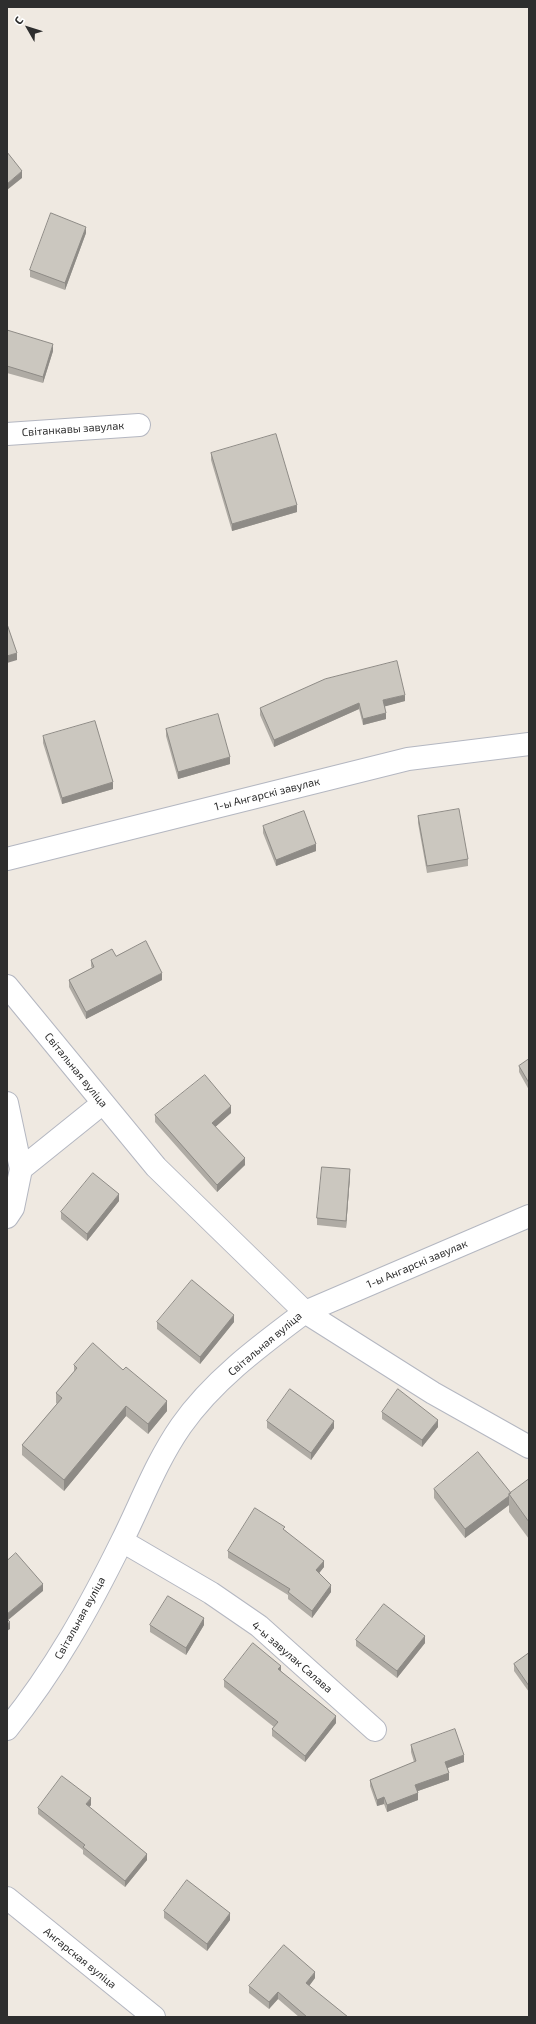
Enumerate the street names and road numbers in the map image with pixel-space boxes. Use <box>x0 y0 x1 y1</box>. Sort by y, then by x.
street label: Світанкавы завулак <box>21 419 125 439</box>
street label: 1-ы Ангарскі завулак <box>213 775 321 813</box>
street label: Світальная вуліца <box>42 1030 110 1110</box>
street label: 1-ы Ангарскі завулак <box>365 1237 469 1291</box>
street label: Світальная вуліца <box>225 1309 305 1379</box>
street label: Світальная вуліца <box>52 1574 108 1662</box>
street label: 4-ы завулак Салава <box>249 1618 335 1696</box>
street label: Ангарская вуліца <box>41 1925 119 1991</box>

